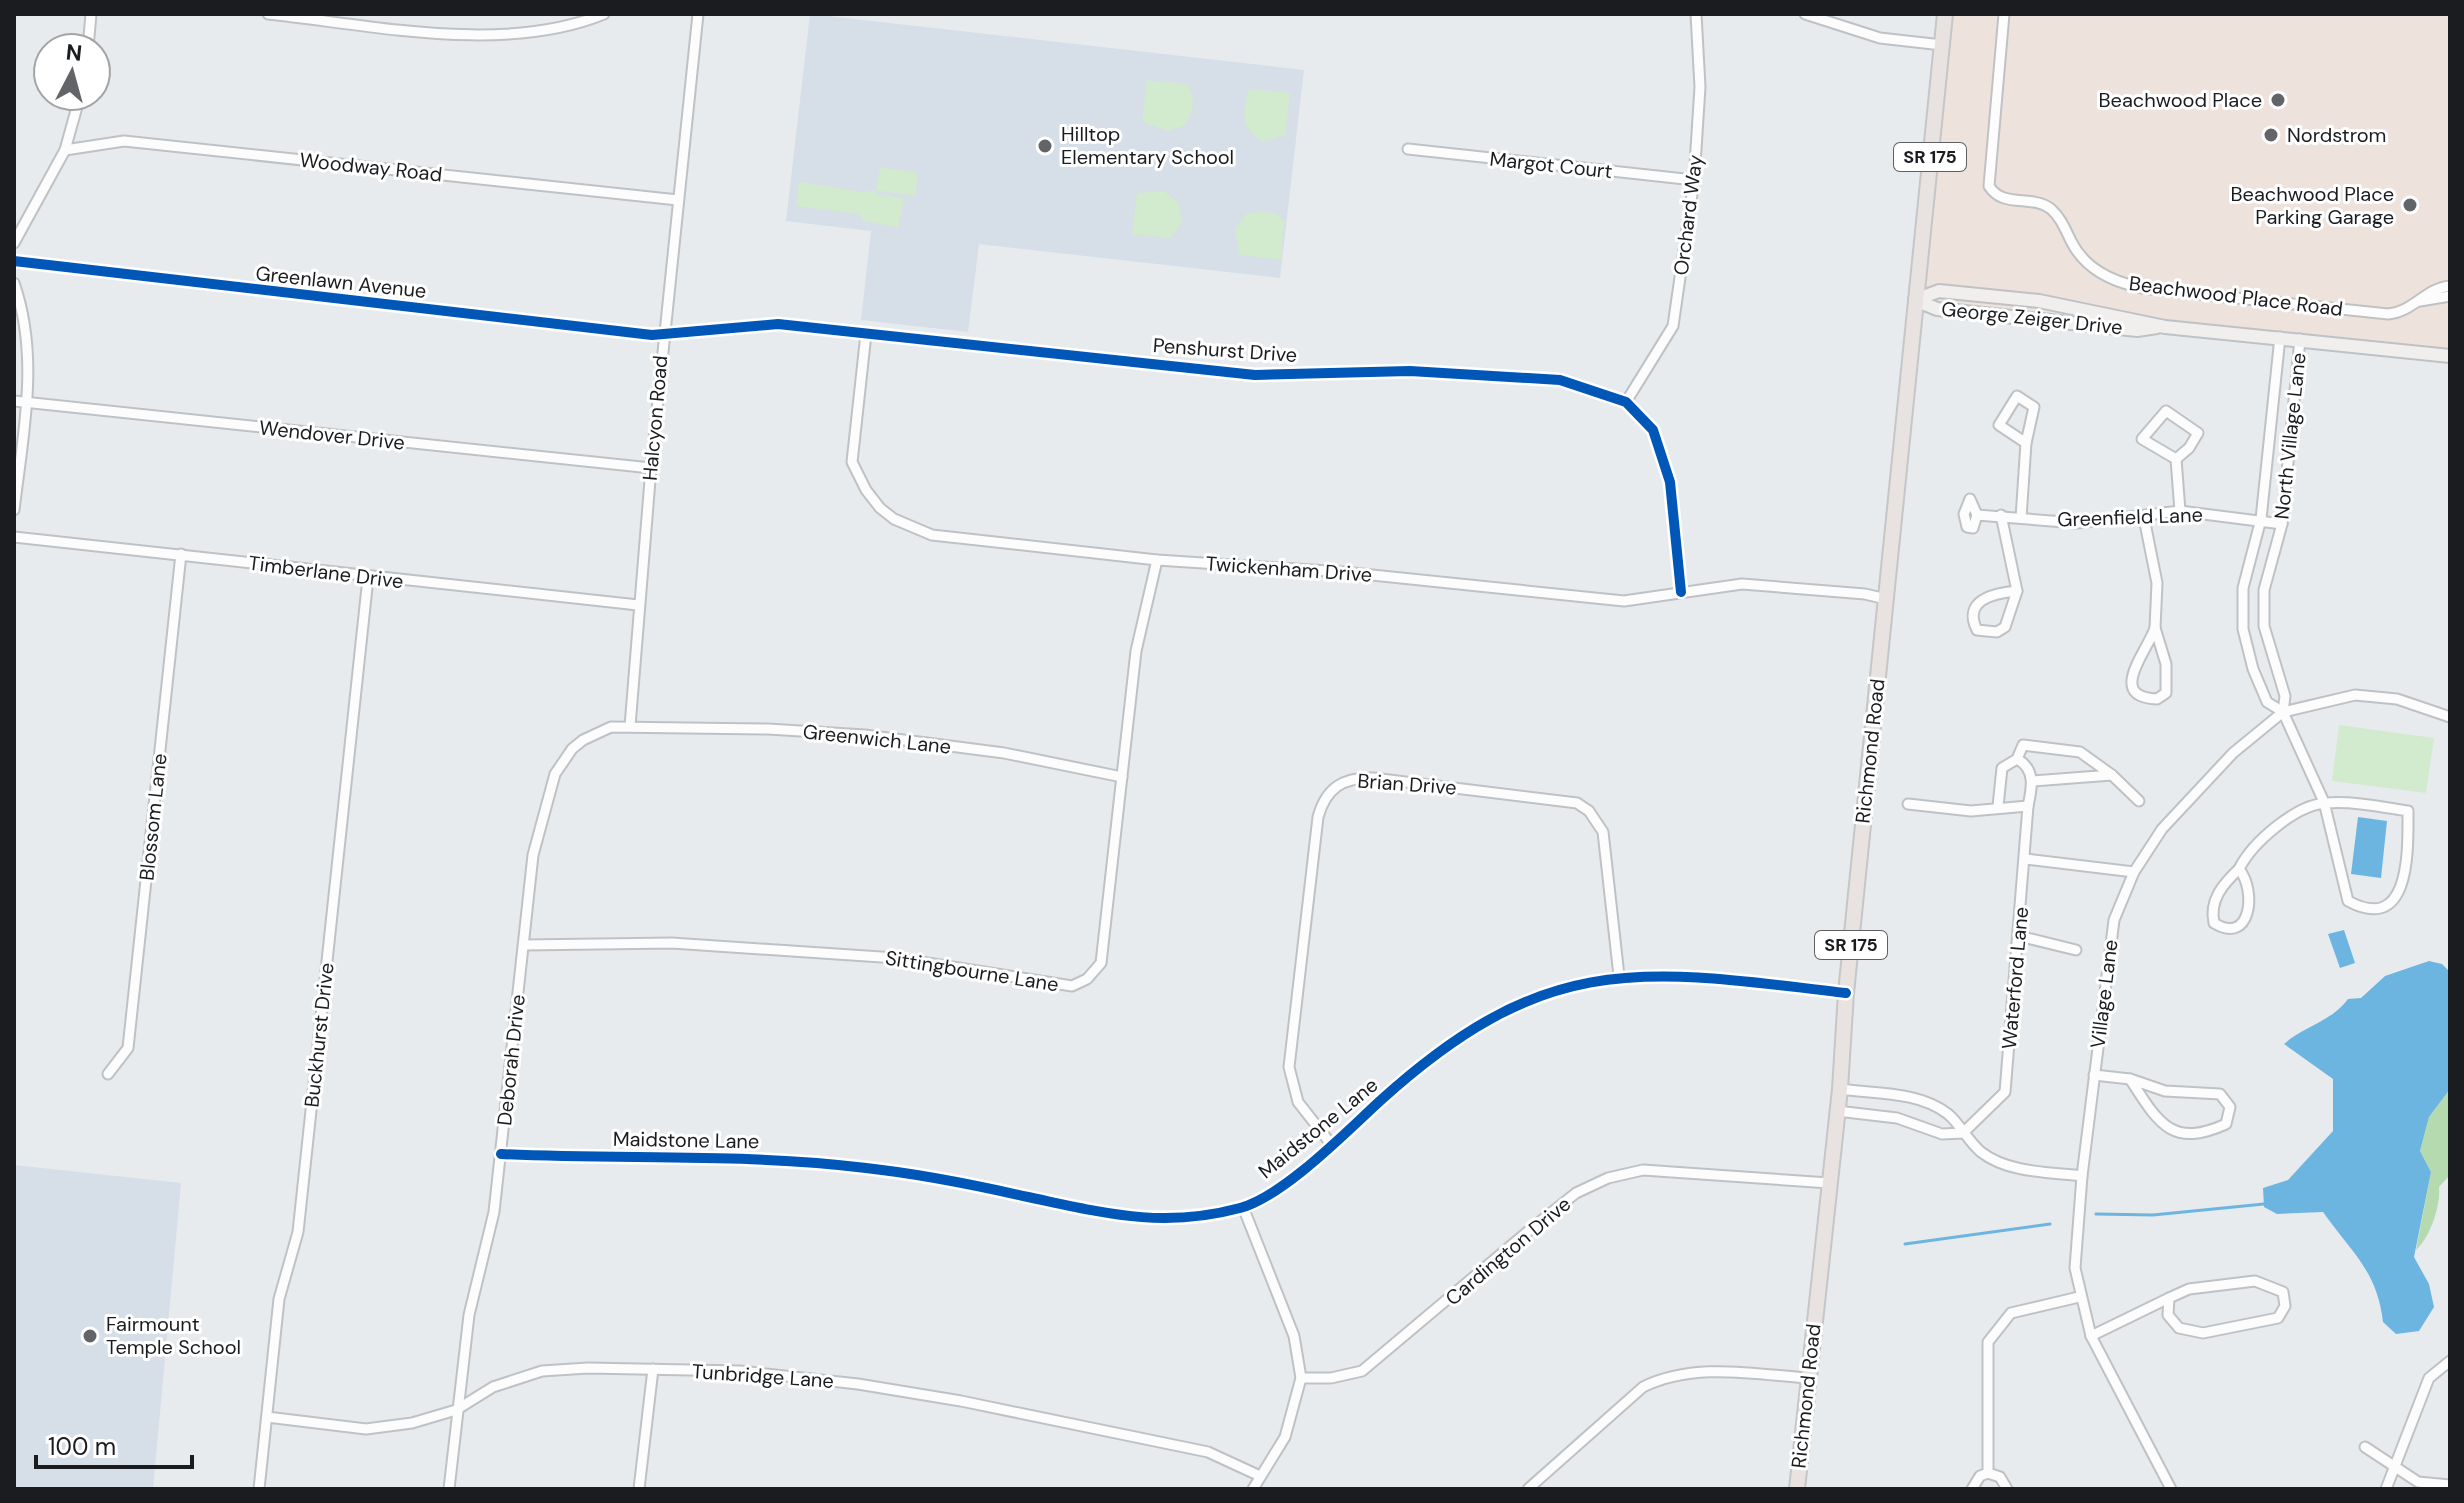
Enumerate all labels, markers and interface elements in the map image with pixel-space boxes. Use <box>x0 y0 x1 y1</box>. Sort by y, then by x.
north arrow <box>32 32 112 112</box>
text: N <box>65 37 84 68</box>
place label: Beachwood Place <box>2099 87 2262 113</box>
marker: Beachwood Place <box>2269 91 2287 109</box>
place label: Hilltop Elementary School <box>1061 121 1234 170</box>
place label: Nordstrom <box>2287 122 2386 148</box>
marker: Nordstrom <box>2262 126 2280 144</box>
marker: Hilltop Elementary School <box>1036 137 1054 155</box>
road number: SR 175 <box>1894 143 1966 171</box>
street label: Margot Court <box>1488 146 1614 184</box>
street label: Woodway Road <box>298 147 444 187</box>
street label: Orchard Way <box>1668 153 1708 277</box>
place label: Beachwood Place Parking Garage <box>2231 181 2394 230</box>
marker: Beachwood Place Parking Garage <box>2401 196 2419 214</box>
street label: Greenlawn Avenue <box>254 260 428 304</box>
street label: Beachwood Place Road <box>2128 270 2344 322</box>
street label: George Zeiger Drive <box>1940 296 2124 340</box>
street label: Penshurst Drive <box>1152 332 1298 368</box>
street label: North Village Lane <box>2268 351 2312 521</box>
street label: Halcyon Road <box>637 354 673 482</box>
street label: Wendover Drive <box>258 414 406 456</box>
street label: Greenfield Lane <box>2057 501 2203 533</box>
street label: Timberlane Drive <box>247 550 405 594</box>
street label: Twickenham Drive <box>1205 550 1373 588</box>
street label: Richmond Road <box>1849 677 1891 825</box>
street label: Greenwich Lane <box>802 718 952 760</box>
street label: Blossom Lane <box>133 752 173 882</box>
street label: Brian Drive <box>1357 768 1457 800</box>
street label: Waterford Lane <box>1996 906 2034 1050</box>
road number: SR 175 <box>1815 931 1887 959</box>
street label: Village Lane <box>2084 938 2124 1050</box>
street label: Sittingbourne Lane <box>883 944 1061 998</box>
street label: Buckhurst Drive <box>298 961 340 1109</box>
street label: Deborah Drive <box>491 993 531 1127</box>
street label: Maidstone Lane <box>1253 1072 1383 1184</box>
street label: Maidstone Lane <box>613 1126 759 1154</box>
street label: Cardington Drive <box>1440 1191 1576 1311</box>
place label: Fairmount Temple School <box>106 1311 241 1360</box>
street label: Richmond Road <box>1785 1322 1827 1470</box>
marker: Fairmount Temple School <box>81 1327 99 1345</box>
street label: Tunbridge Lane <box>691 1358 835 1394</box>
scale bar <box>36 1419 192 1469</box>
text: 100 m <box>48 1431 116 1462</box>

